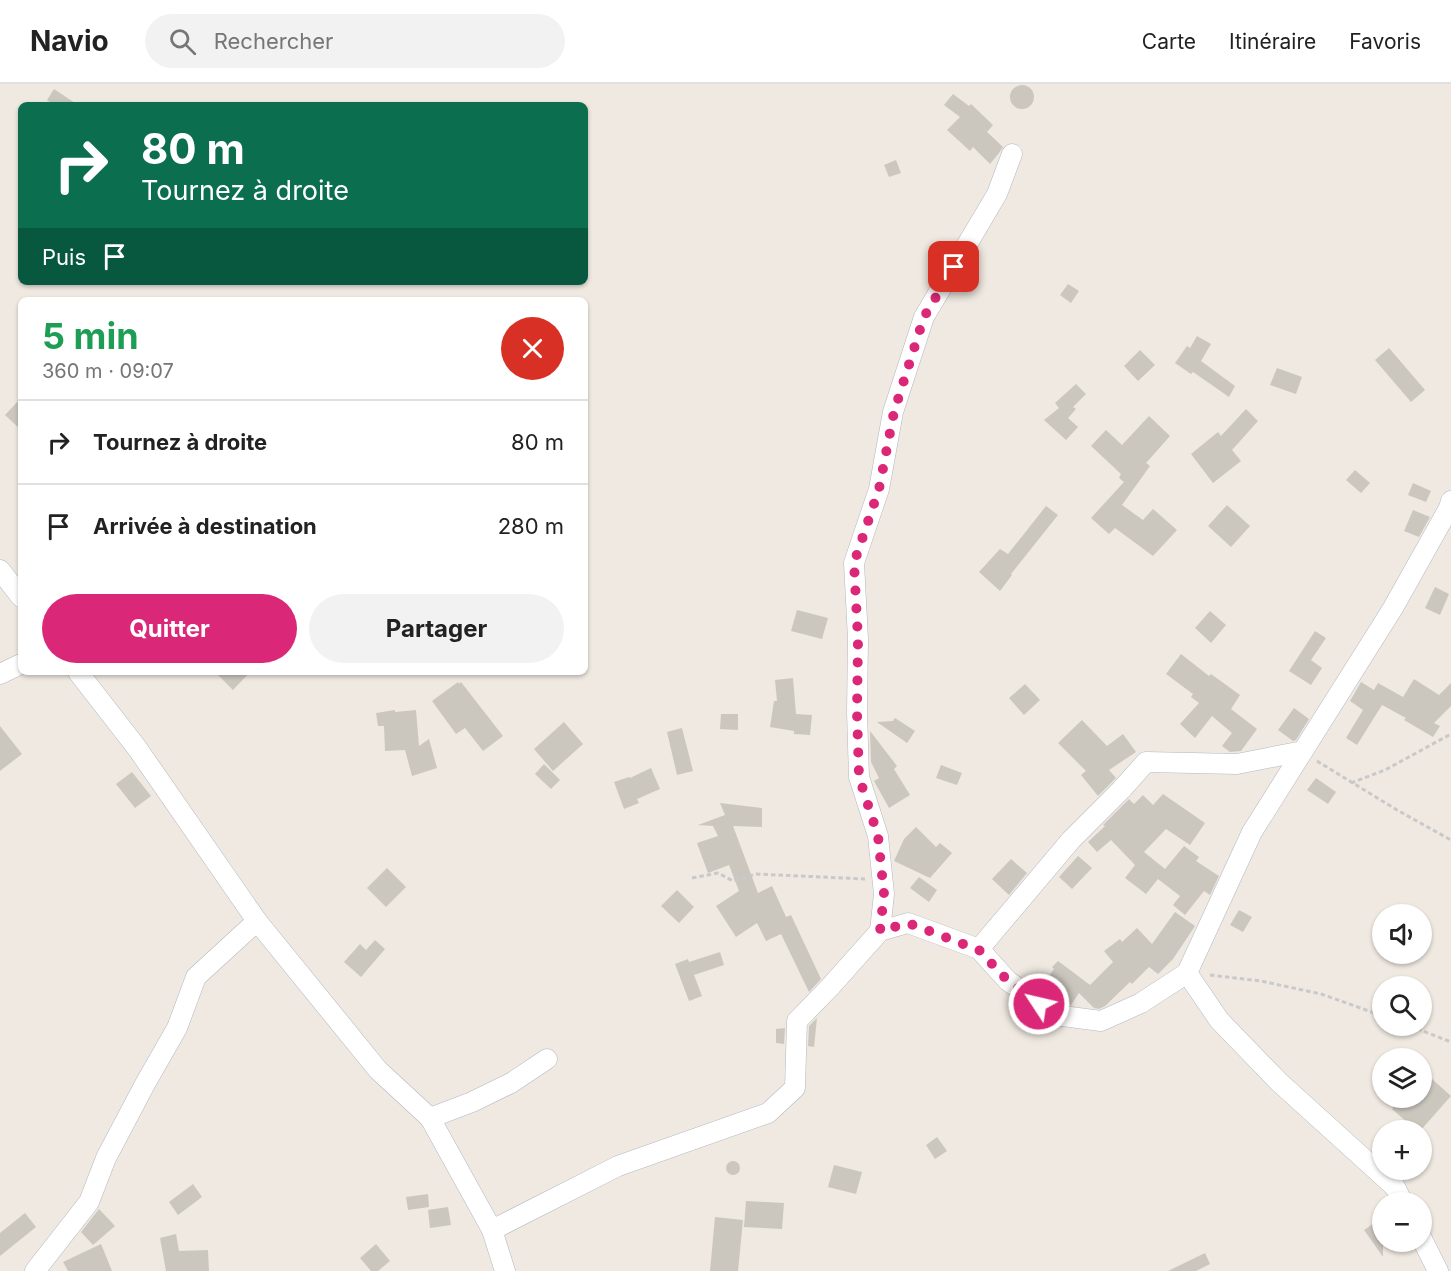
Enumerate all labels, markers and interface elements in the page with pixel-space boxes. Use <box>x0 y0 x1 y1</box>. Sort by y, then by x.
search box <box>145 14 565 68</box>
text: Navio <box>30 24 109 58</box>
icon: search <box>166 25 199 58</box>
text: Rechercher <box>214 28 333 54</box>
text: Carte <box>1142 29 1196 54</box>
text: Itinéraire <box>1229 29 1316 54</box>
text: Favoris <box>1349 29 1421 54</box>
text: 80 m <box>141 123 245 174</box>
icon: right <box>42 126 120 204</box>
text: Tournez à droite <box>141 174 349 207</box>
icon: arrive <box>98 240 131 273</box>
pin <box>928 241 979 292</box>
text: Puis <box>42 244 86 270</box>
icon: arrive <box>937 250 970 283</box>
text: 5 min <box>42 314 139 358</box>
button: close <box>501 317 564 380</box>
text: 360 m · 09:07 <box>42 359 174 383</box>
icon: right <box>42 426 75 459</box>
text: Tournez à droite <box>93 429 267 455</box>
text: 80 m <box>511 429 564 455</box>
icon: arrive <box>42 510 75 543</box>
text: Arrivée à destination <box>93 513 317 539</box>
text: 280 m <box>498 513 564 539</box>
button: Quitter <box>42 594 297 663</box>
button: Partager <box>309 594 564 663</box>
map controls <box>1372 904 1432 1252</box>
button: sound <box>1372 904 1432 964</box>
position arrow <box>1007 972 1071 1036</box>
button: search <box>1372 976 1432 1036</box>
button: layers <box>1372 1048 1432 1108</box>
button: + <box>1372 1120 1432 1180</box>
button: − <box>1372 1192 1432 1252</box>

